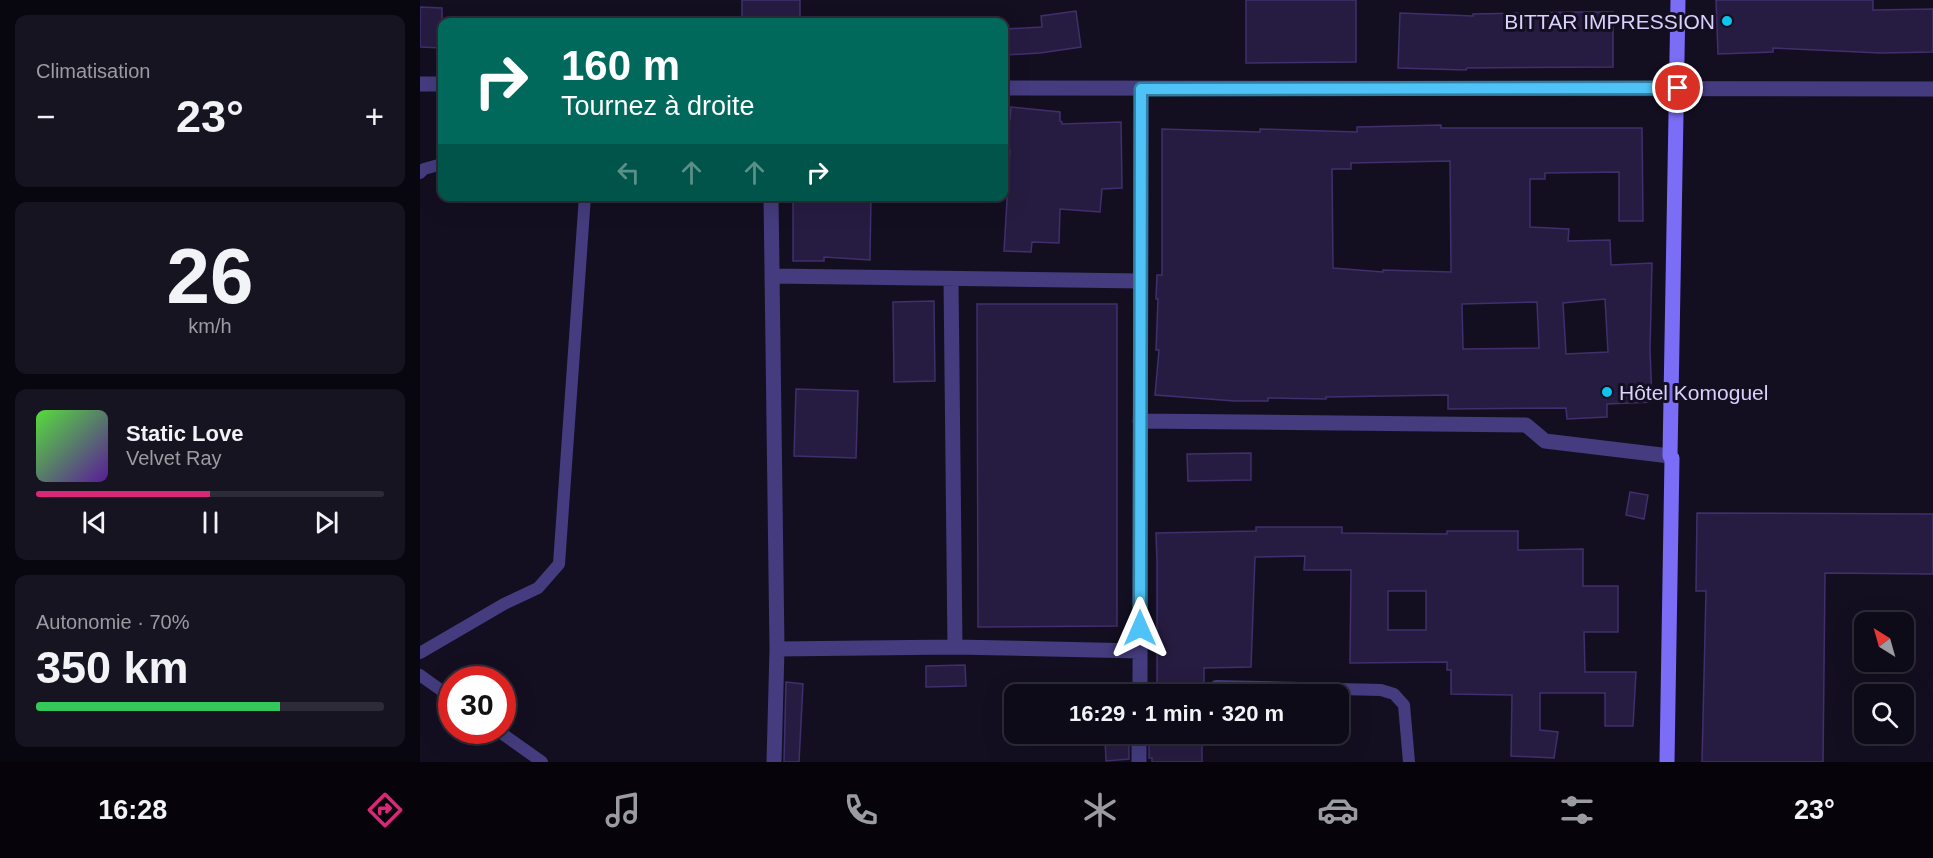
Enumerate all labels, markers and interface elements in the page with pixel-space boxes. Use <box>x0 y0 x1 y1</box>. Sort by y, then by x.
place label: BITTAR IMPRESSION <box>1504 10 1715 33</box>
marker: BITTAR IMPRESSION <box>1720 14 1734 28</box>
icon: right <box>462 42 540 120</box>
text: 160 m <box>561 42 680 89</box>
text: Climatisation <box>36 60 150 82</box>
pin <box>1652 62 1703 113</box>
icon: arrive <box>1661 71 1694 104</box>
text: 23° <box>176 91 244 142</box>
text: Tournez à droite <box>561 91 755 121</box>
text: − <box>36 98 55 135</box>
text: + <box>365 98 384 135</box>
icon: left <box>612 156 645 189</box>
icon: ahead <box>675 156 708 189</box>
icon: ahead <box>738 156 771 189</box>
icon: right <box>801 156 834 189</box>
text: 26 <box>167 232 253 320</box>
text: km/h <box>188 315 232 337</box>
place label: Hôtel Komoguel <box>1619 381 1768 404</box>
marker: Hôtel Komoguel <box>1600 385 1614 399</box>
text: Static Love <box>126 421 243 446</box>
text: Velvet Ray <box>126 447 222 469</box>
icon: previous <box>78 506 111 539</box>
icon: pause <box>194 506 227 539</box>
icon: next <box>310 506 343 539</box>
position arrow <box>1108 596 1172 660</box>
text: Autonomie · 70% <box>36 611 189 633</box>
north arrow <box>1854 612 1914 672</box>
map controls <box>1854 612 1914 744</box>
text: 350 km <box>36 642 189 693</box>
speed limit sign: 30 <box>438 666 516 744</box>
button: search <box>1854 684 1914 744</box>
text: 16:29 · 1 min · 320 m <box>1069 701 1284 726</box>
icon: directions <box>364 789 406 831</box>
icon: music <box>602 789 644 831</box>
icon: phone <box>840 789 882 831</box>
icon: climate <box>1079 789 1121 831</box>
icon: car <box>1317 789 1359 831</box>
icon: filters <box>1556 789 1598 831</box>
text: 16:28 <box>98 795 167 825</box>
text: 23° <box>1794 795 1835 825</box>

